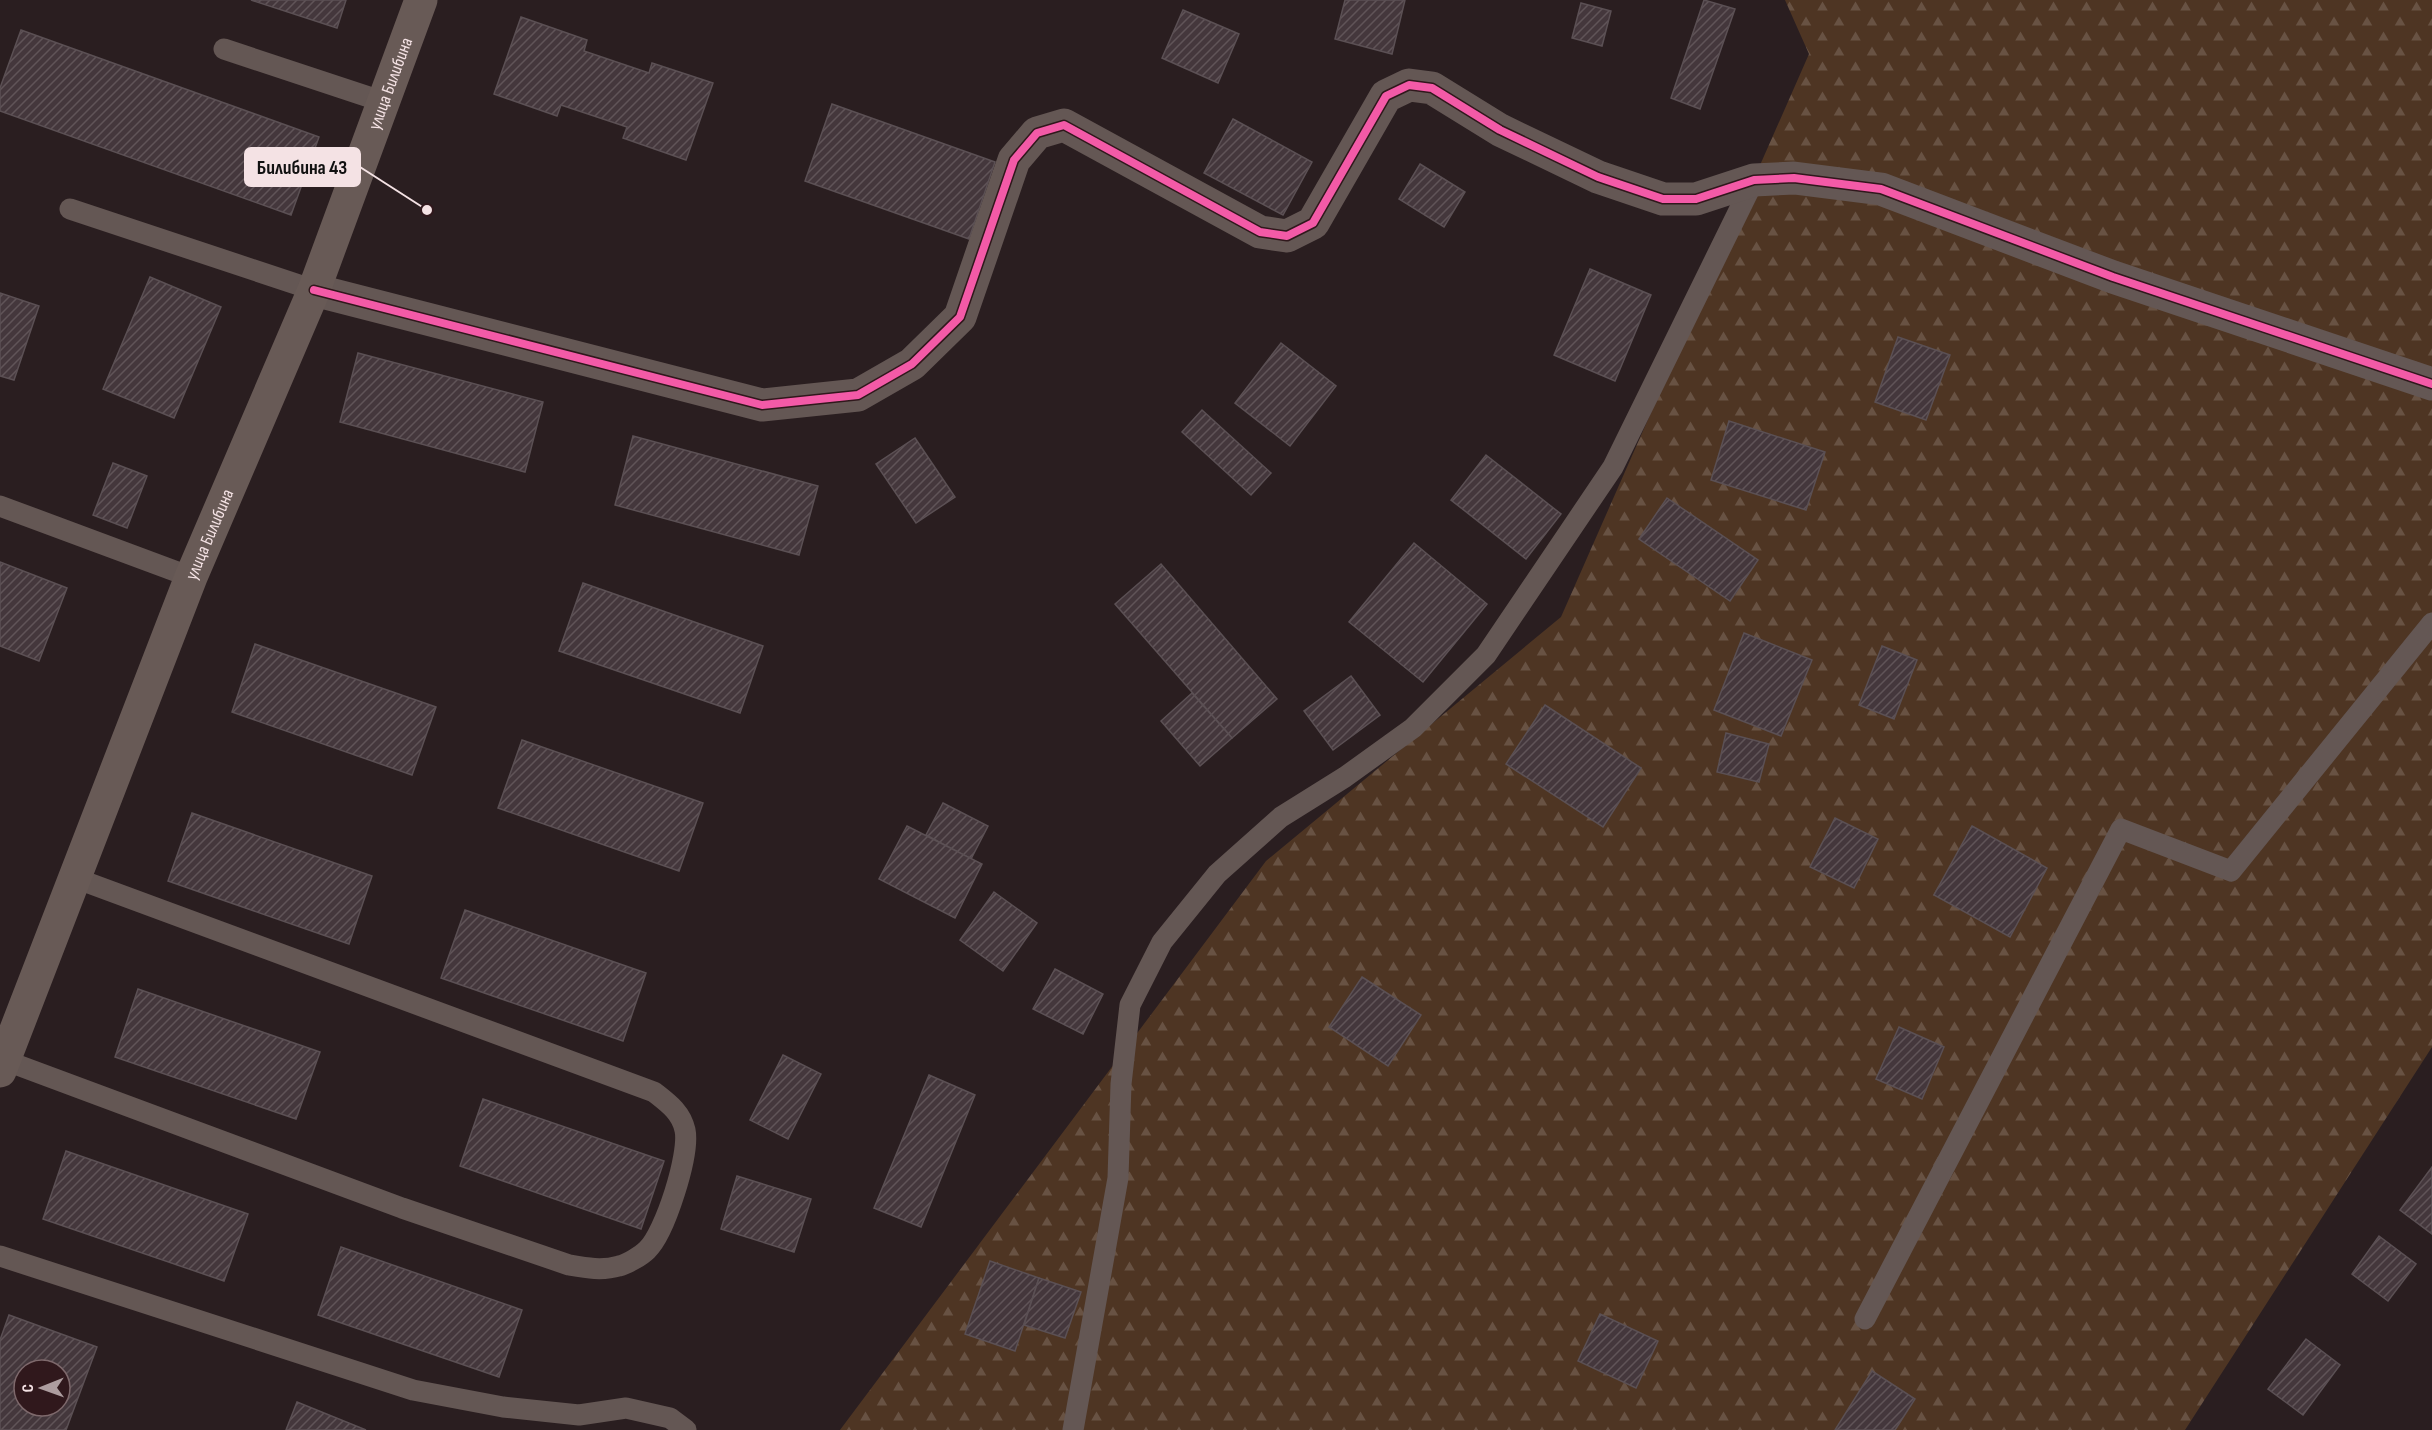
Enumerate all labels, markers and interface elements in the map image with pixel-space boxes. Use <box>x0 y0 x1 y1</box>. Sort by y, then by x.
street label: улица Билибина <box>364 34 417 133</box>
callout: Билибина 43 <box>245 148 360 186</box>
text: Билибина 43 <box>257 156 347 180</box>
street label: улица Билибина <box>181 486 238 583</box>
north arrow <box>12 1358 72 1418</box>
text: С <box>19 1384 38 1393</box>

